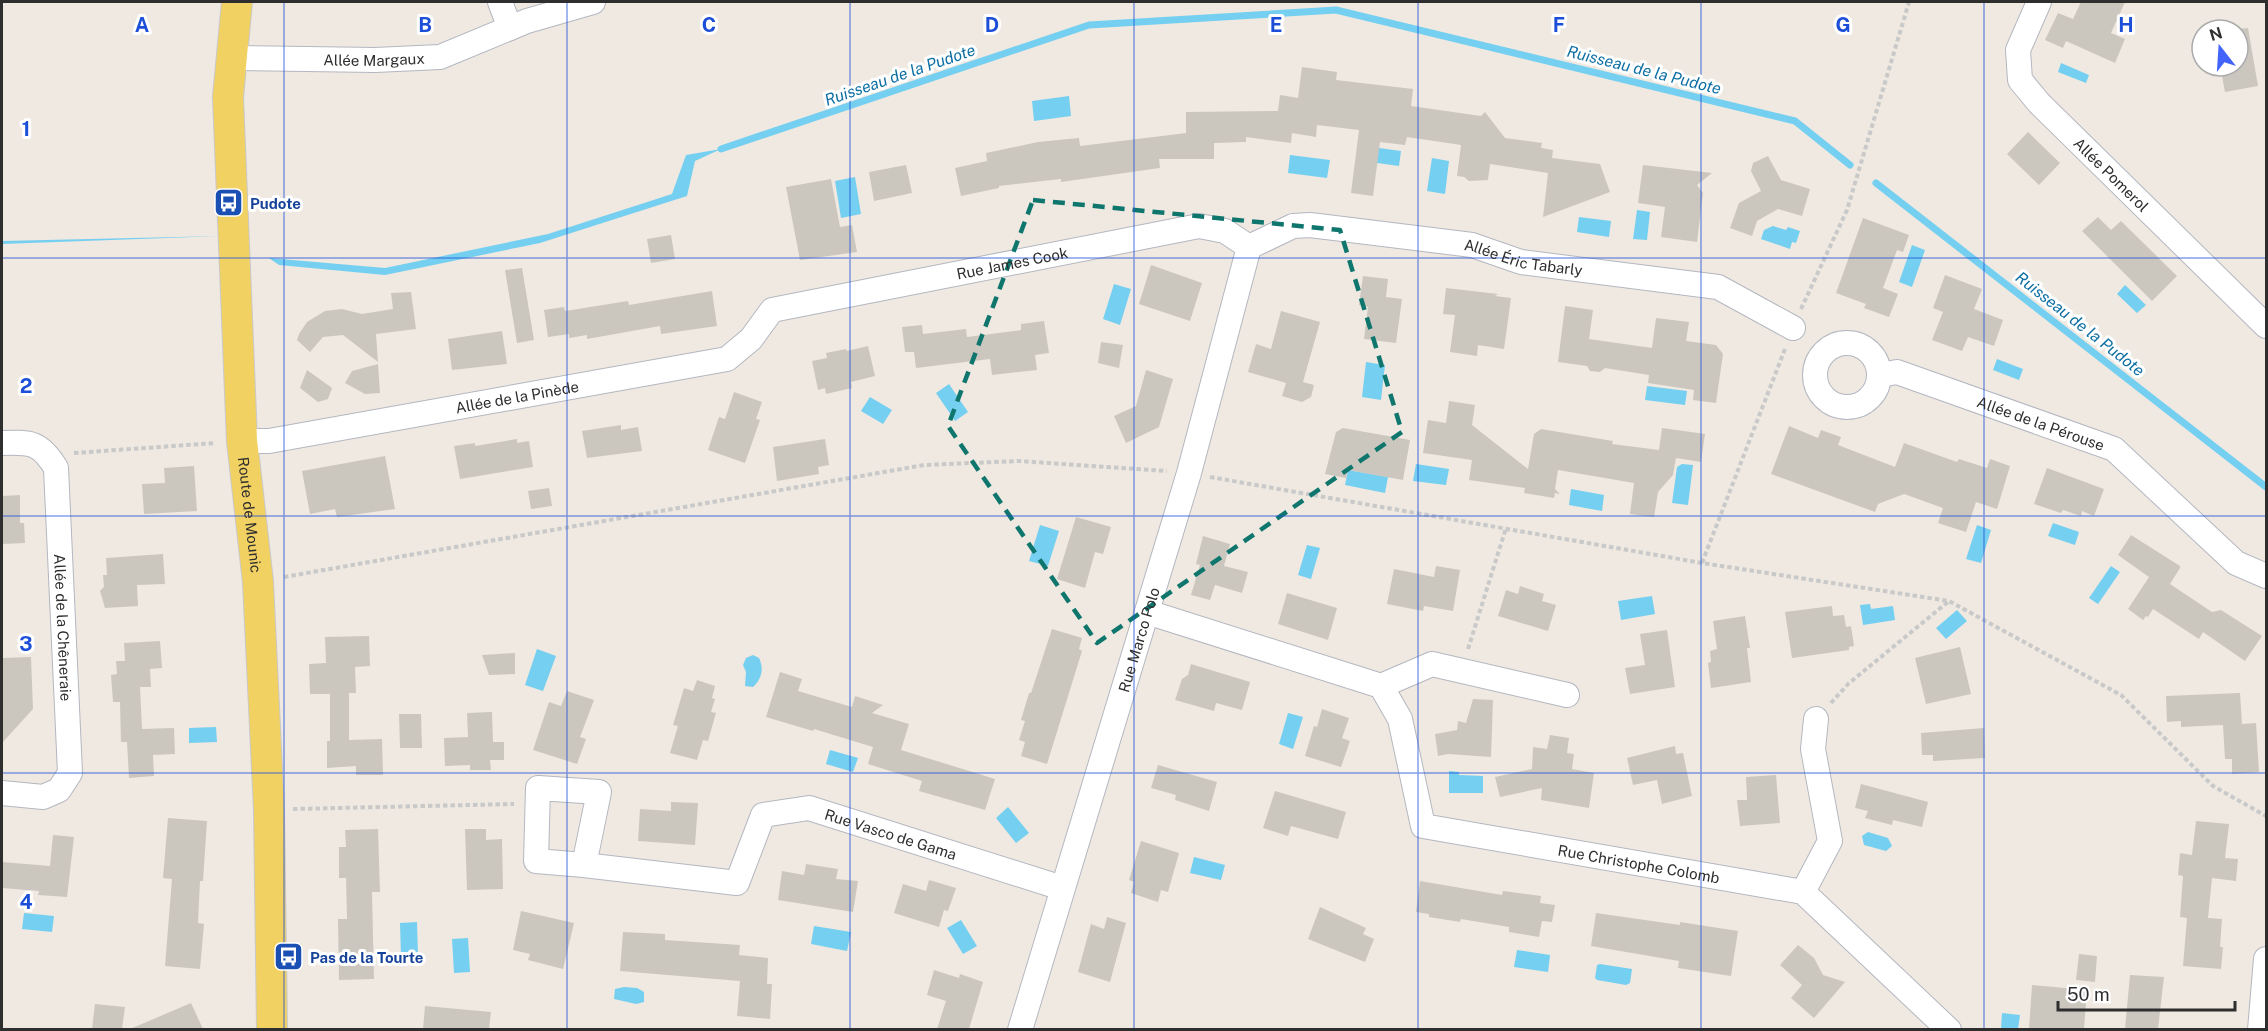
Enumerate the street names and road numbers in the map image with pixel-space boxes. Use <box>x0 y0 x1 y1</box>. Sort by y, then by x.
street label: Allée Margaux <box>323 49 425 69</box>
street label: Allée Pomerol <box>2071 134 2152 215</box>
street label: Allée Éric Tabarly <box>1463 236 1584 278</box>
street label: Rue James Cook <box>955 243 1069 282</box>
street label: Allée de la Pinède <box>454 377 580 416</box>
street label: Allée de la Pérouse <box>1975 393 2107 453</box>
street label: Route de Mounic <box>235 456 265 574</box>
street label: Allée de la Chêneraie <box>51 553 75 702</box>
street label: Rue Marco Polo <box>1115 585 1162 694</box>
street label: Rue Vasco de Gama <box>823 805 959 863</box>
street label: Rue Christophe Colomb <box>1557 841 1721 886</box>

